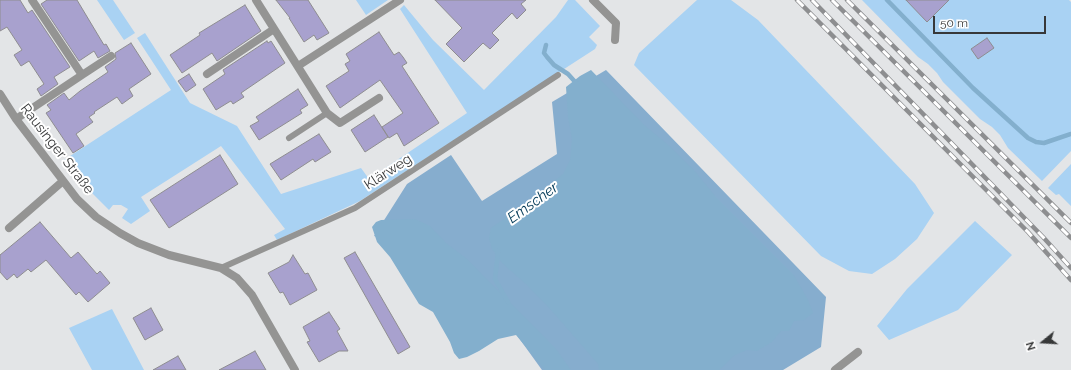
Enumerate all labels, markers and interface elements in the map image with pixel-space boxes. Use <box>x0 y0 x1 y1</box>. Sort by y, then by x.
scale bar <box>935 8 1048 34</box>
text: 50 m <box>940 16 968 30</box>
street label: Rausinger Straße <box>17 101 97 197</box>
street label: Klärweg <box>361 150 415 194</box>
water label: Emscher <box>504 179 562 227</box>
north arrow <box>1023 322 1063 362</box>
text: N <box>1024 340 1039 352</box>

